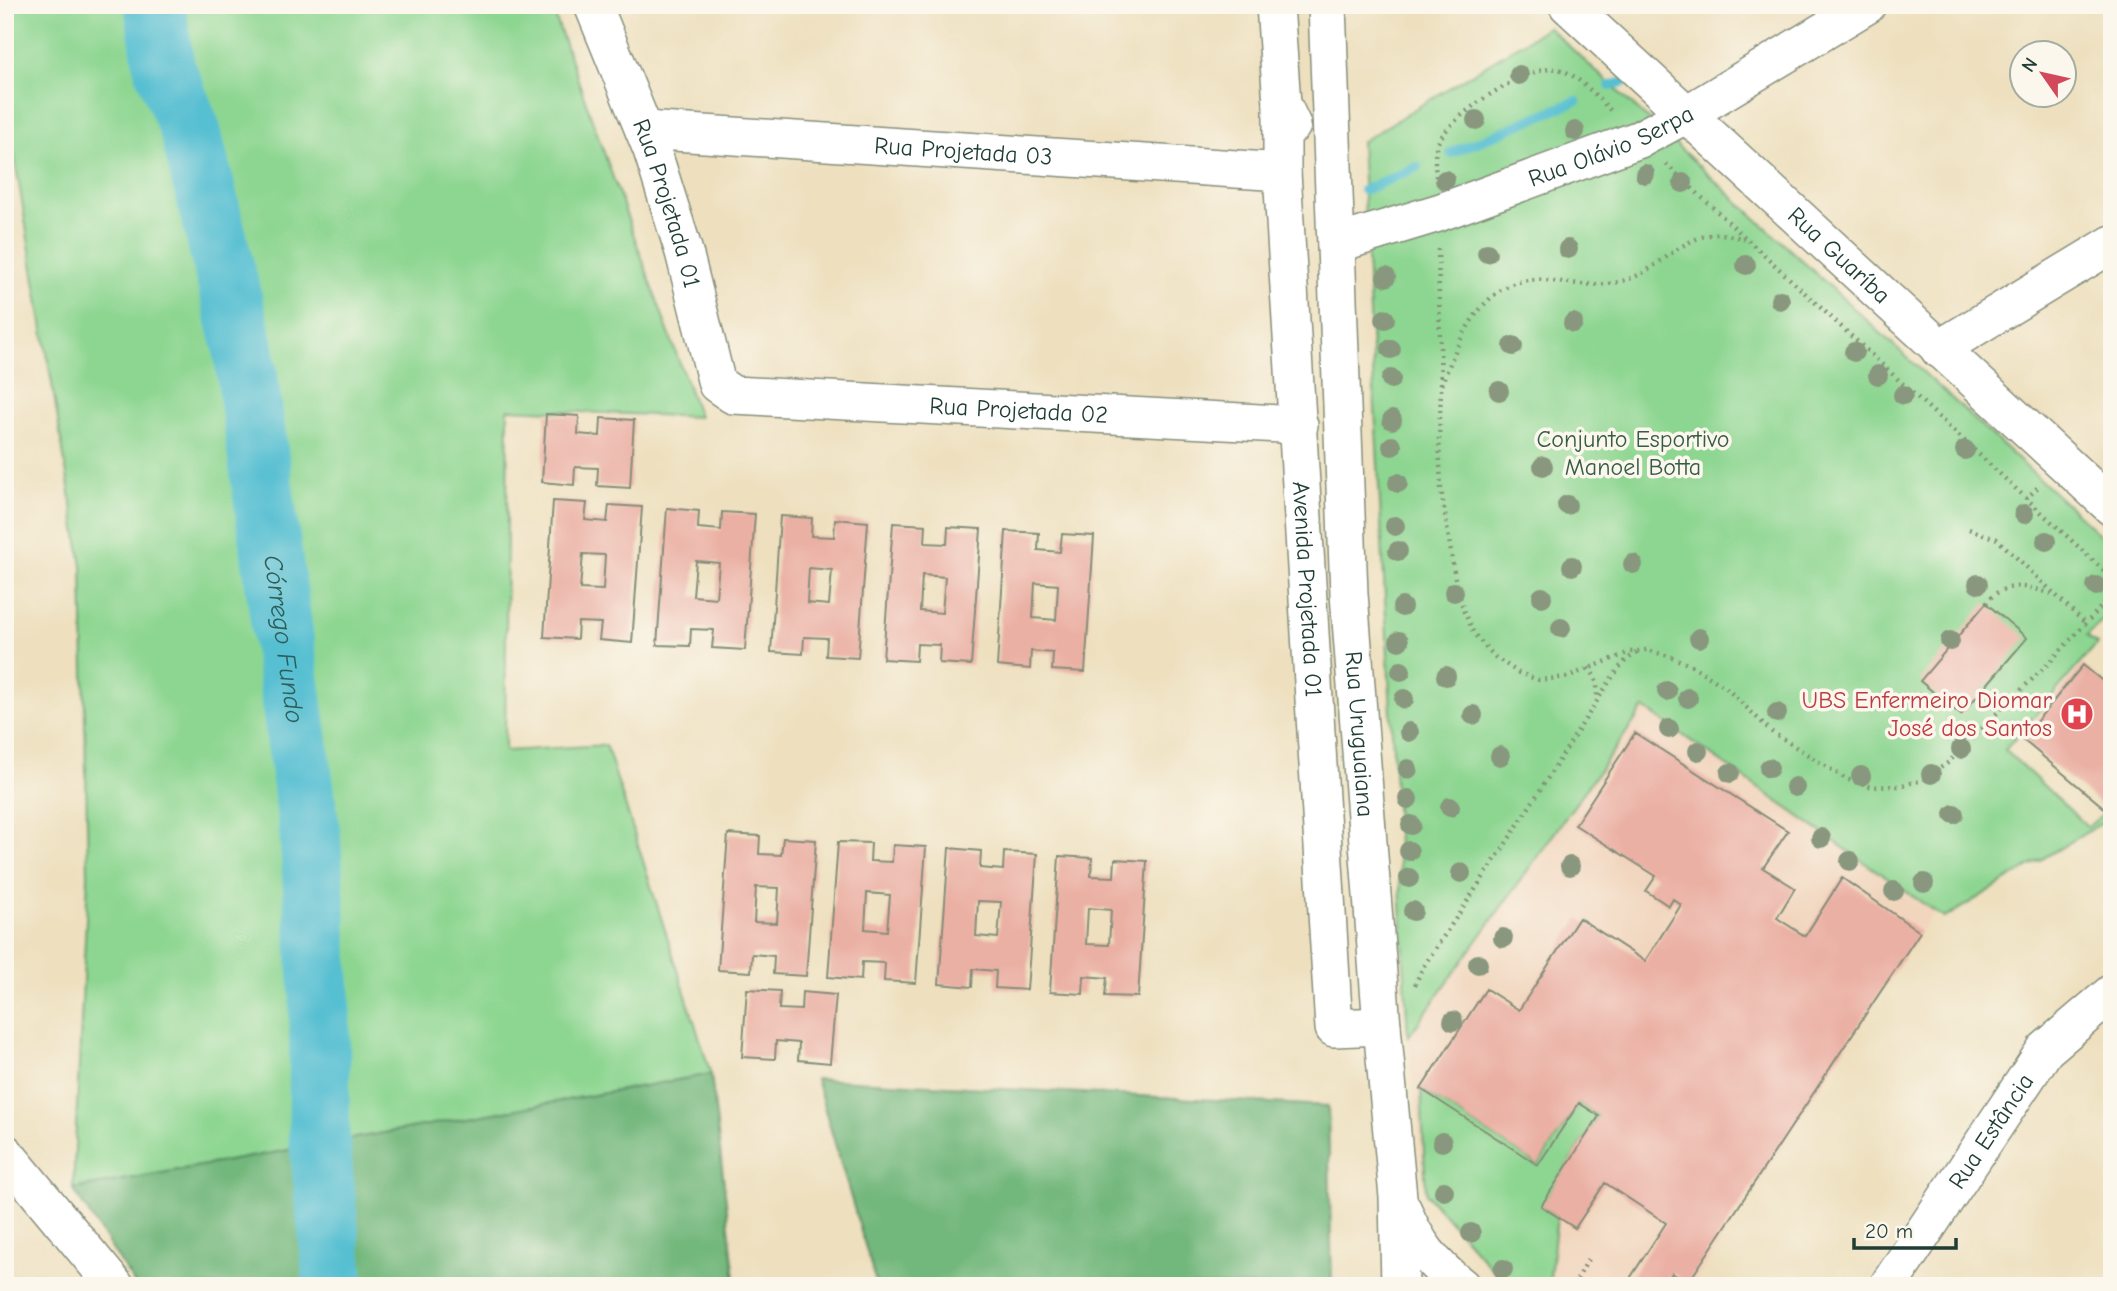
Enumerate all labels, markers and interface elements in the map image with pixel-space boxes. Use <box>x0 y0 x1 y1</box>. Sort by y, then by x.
north arrow <box>2008 38 2078 108</box>
text: N <box>2017 54 2042 76</box>
street label: Rua Olávio Serpa <box>1525 99 1698 193</box>
street label: Rua Projetada 01 <box>627 115 706 291</box>
street label: Rua Projetada 03 <box>873 131 1053 171</box>
street label: Rua Guaríba <box>1782 201 1896 309</box>
street label: Rua Projetada 02 <box>929 391 1109 429</box>
park label: Conjunto Esportivo Manoel Botta <box>1537 425 1729 481</box>
street label: Avenida Projetada 01 <box>1287 481 1328 698</box>
water label: Córrego Fundo <box>257 553 310 725</box>
street label: Rua Uruguaiana <box>1339 650 1380 818</box>
place label: UBS Enfermeiro Diomar José dos Santos <box>1802 686 2052 742</box>
hospital icon: UBS Enfermeiro Diomar José dos Santos <box>2058 695 2096 733</box>
street label: Rua Estância <box>1943 1068 2039 1194</box>
scale bar <box>1854 1207 1956 1251</box>
text: 20 m <box>1865 1219 1913 1243</box>

